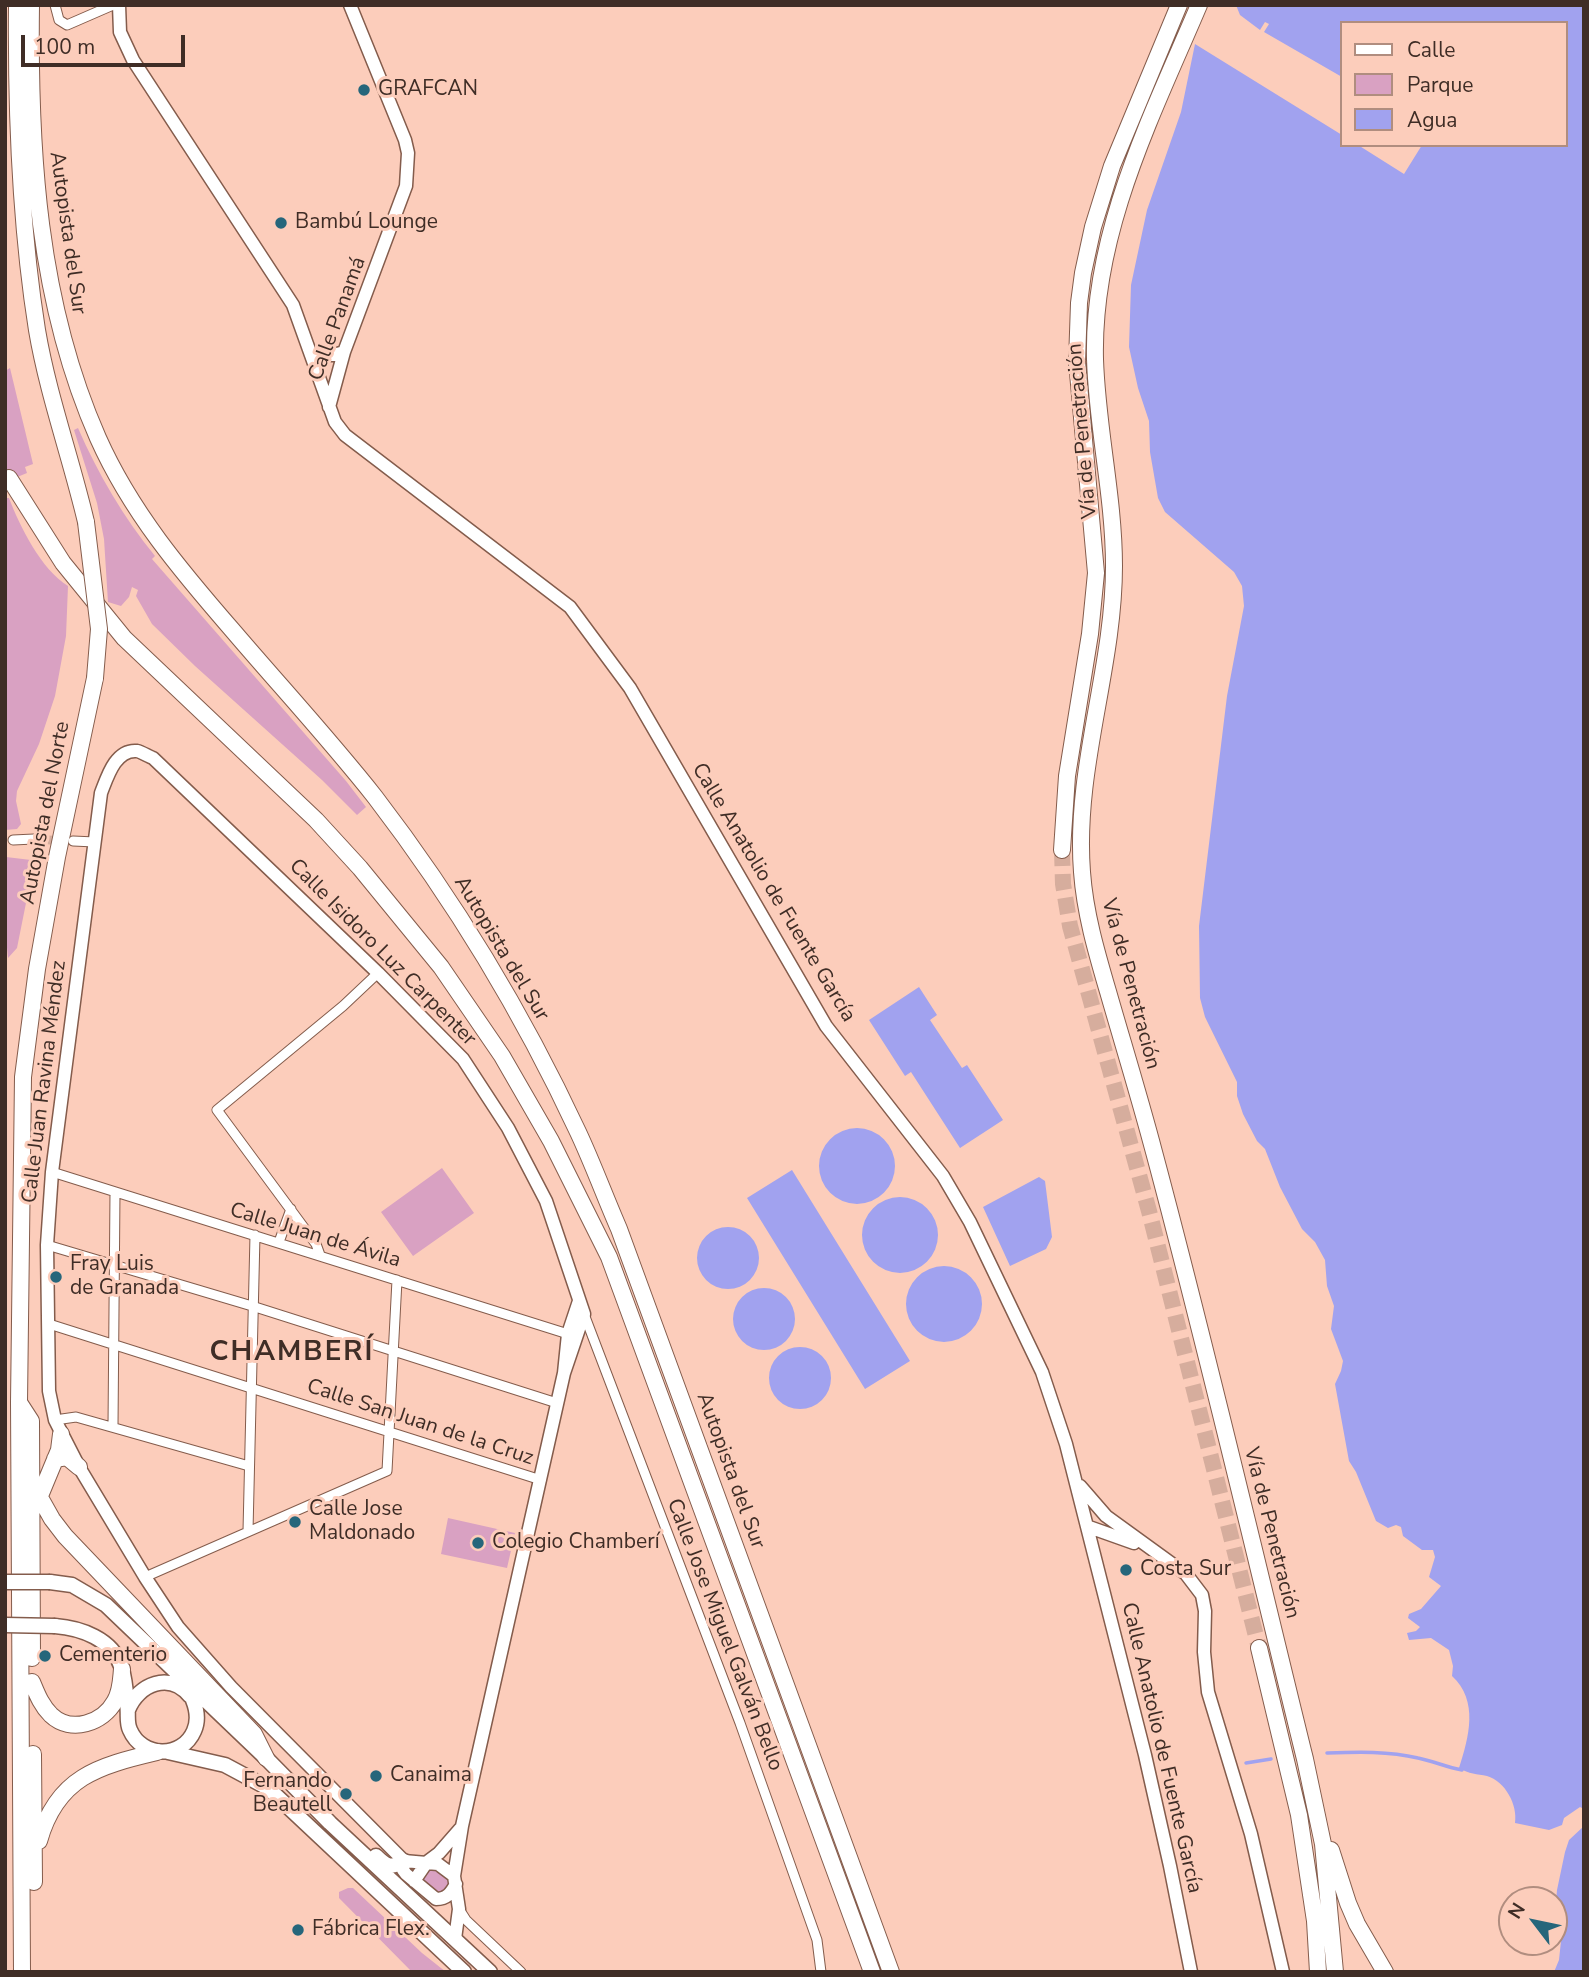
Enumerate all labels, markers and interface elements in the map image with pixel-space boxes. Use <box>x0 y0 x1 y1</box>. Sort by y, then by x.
scale bar <box>24 21 189 65</box>
legend <box>1340 21 1568 147</box>
text: 100 m <box>34 33 95 61</box>
text: Calle <box>1407 36 1455 64</box>
text: Parque <box>1407 71 1474 99</box>
place label: GRAFCAN <box>378 77 478 103</box>
marker: GRAFCAN <box>356 82 372 98</box>
text: Agua <box>1407 106 1457 134</box>
street label: Autopista del Sur <box>43 150 91 316</box>
place label: Bambú Lounge <box>295 210 438 236</box>
marker: Bambú Lounge <box>273 215 289 231</box>
street label: Calle Panamá <box>304 254 372 384</box>
street label: Vía de Penetración <box>1063 342 1103 520</box>
street label: Autopista del Norte <box>16 719 76 907</box>
street label: Calle Anatolio de Fuente García <box>686 759 860 1027</box>
street label: Calle Isidoro Luz Carpenter <box>283 854 481 1052</box>
street label: Autopista del Sur <box>448 872 554 1026</box>
street label: Vía de Penetración <box>1095 896 1165 1072</box>
street label: Calle Juan Ravina Méndez <box>18 959 72 1205</box>
street label: Calle Juan de Ávila <box>226 1198 404 1274</box>
place label: Fray Luis de Granada <box>70 1252 179 1302</box>
marker: Fray Luis de Granada <box>48 1269 64 1285</box>
district label: CHAMBERÍ <box>211 1336 373 1370</box>
street label: Calle San Juan de la Cruz <box>303 1374 537 1472</box>
street label: Autopista del Sur <box>690 1390 770 1552</box>
street label: Vía de Penetración <box>1238 1445 1304 1621</box>
street label: Calle Jose Miguel Galván Bello <box>660 1495 788 1775</box>
place label: Calle Jose Maldonado <box>309 1497 415 1547</box>
marker: Calle Jose Maldonado <box>287 1514 303 1530</box>
place label: Colegio Chamberí <box>492 1530 660 1556</box>
marker: Colegio Chamberí <box>470 1535 486 1551</box>
place label: Costa Sur <box>1140 1557 1231 1583</box>
marker: Costa Sur <box>1118 1562 1134 1578</box>
street label: Calle Anatolio de Fuente García <box>1115 1600 1207 1896</box>
place label: Cementerio <box>59 1643 167 1669</box>
marker: Cementerio <box>37 1648 53 1664</box>
place label: Canaima <box>390 1763 472 1789</box>
marker: Canaima <box>368 1768 384 1784</box>
place label: Fernando Beautell <box>243 1769 332 1819</box>
marker: Fernando Beautell <box>338 1786 354 1802</box>
north arrow <box>1498 1886 1568 1956</box>
text: N <box>1502 1898 1532 1924</box>
place label: Fábrica Flex. <box>312 1917 430 1943</box>
marker: Fábrica Flex. <box>290 1922 306 1938</box>

